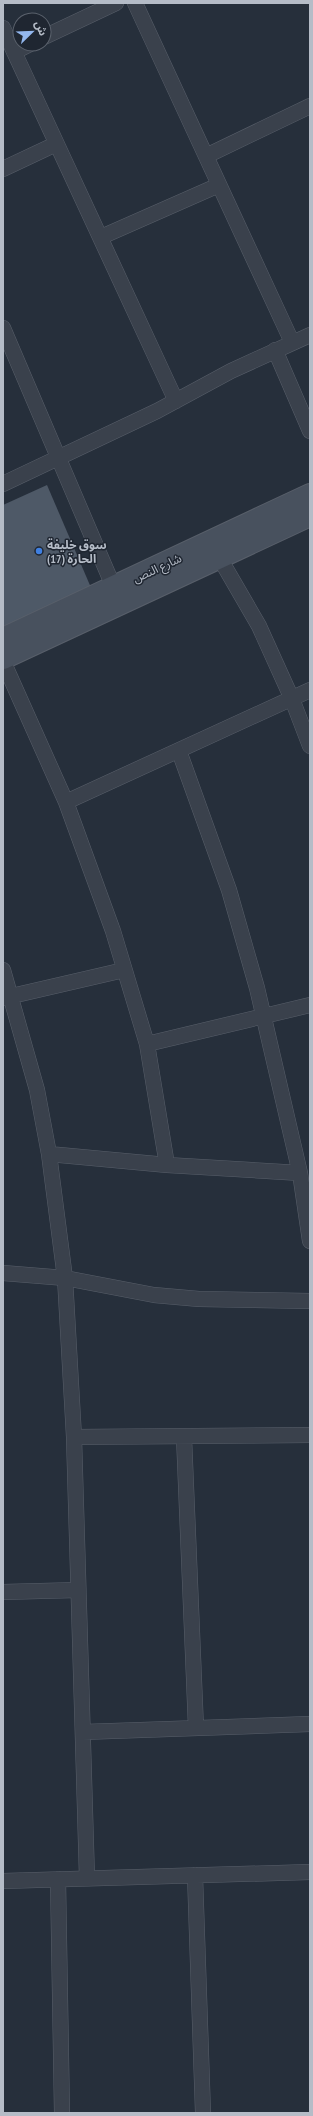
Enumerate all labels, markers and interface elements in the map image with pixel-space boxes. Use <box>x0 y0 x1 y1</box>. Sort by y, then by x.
north arrow <box>12 12 52 52</box>
text: ش <box>32 18 51 38</box>
place label: سوق خليفة الحارة (17) <box>47 537 107 566</box>
marker: سوق خليفة الحارة (17) <box>34 546 44 556</box>
street label: شارع النص <box>130 550 185 588</box>

